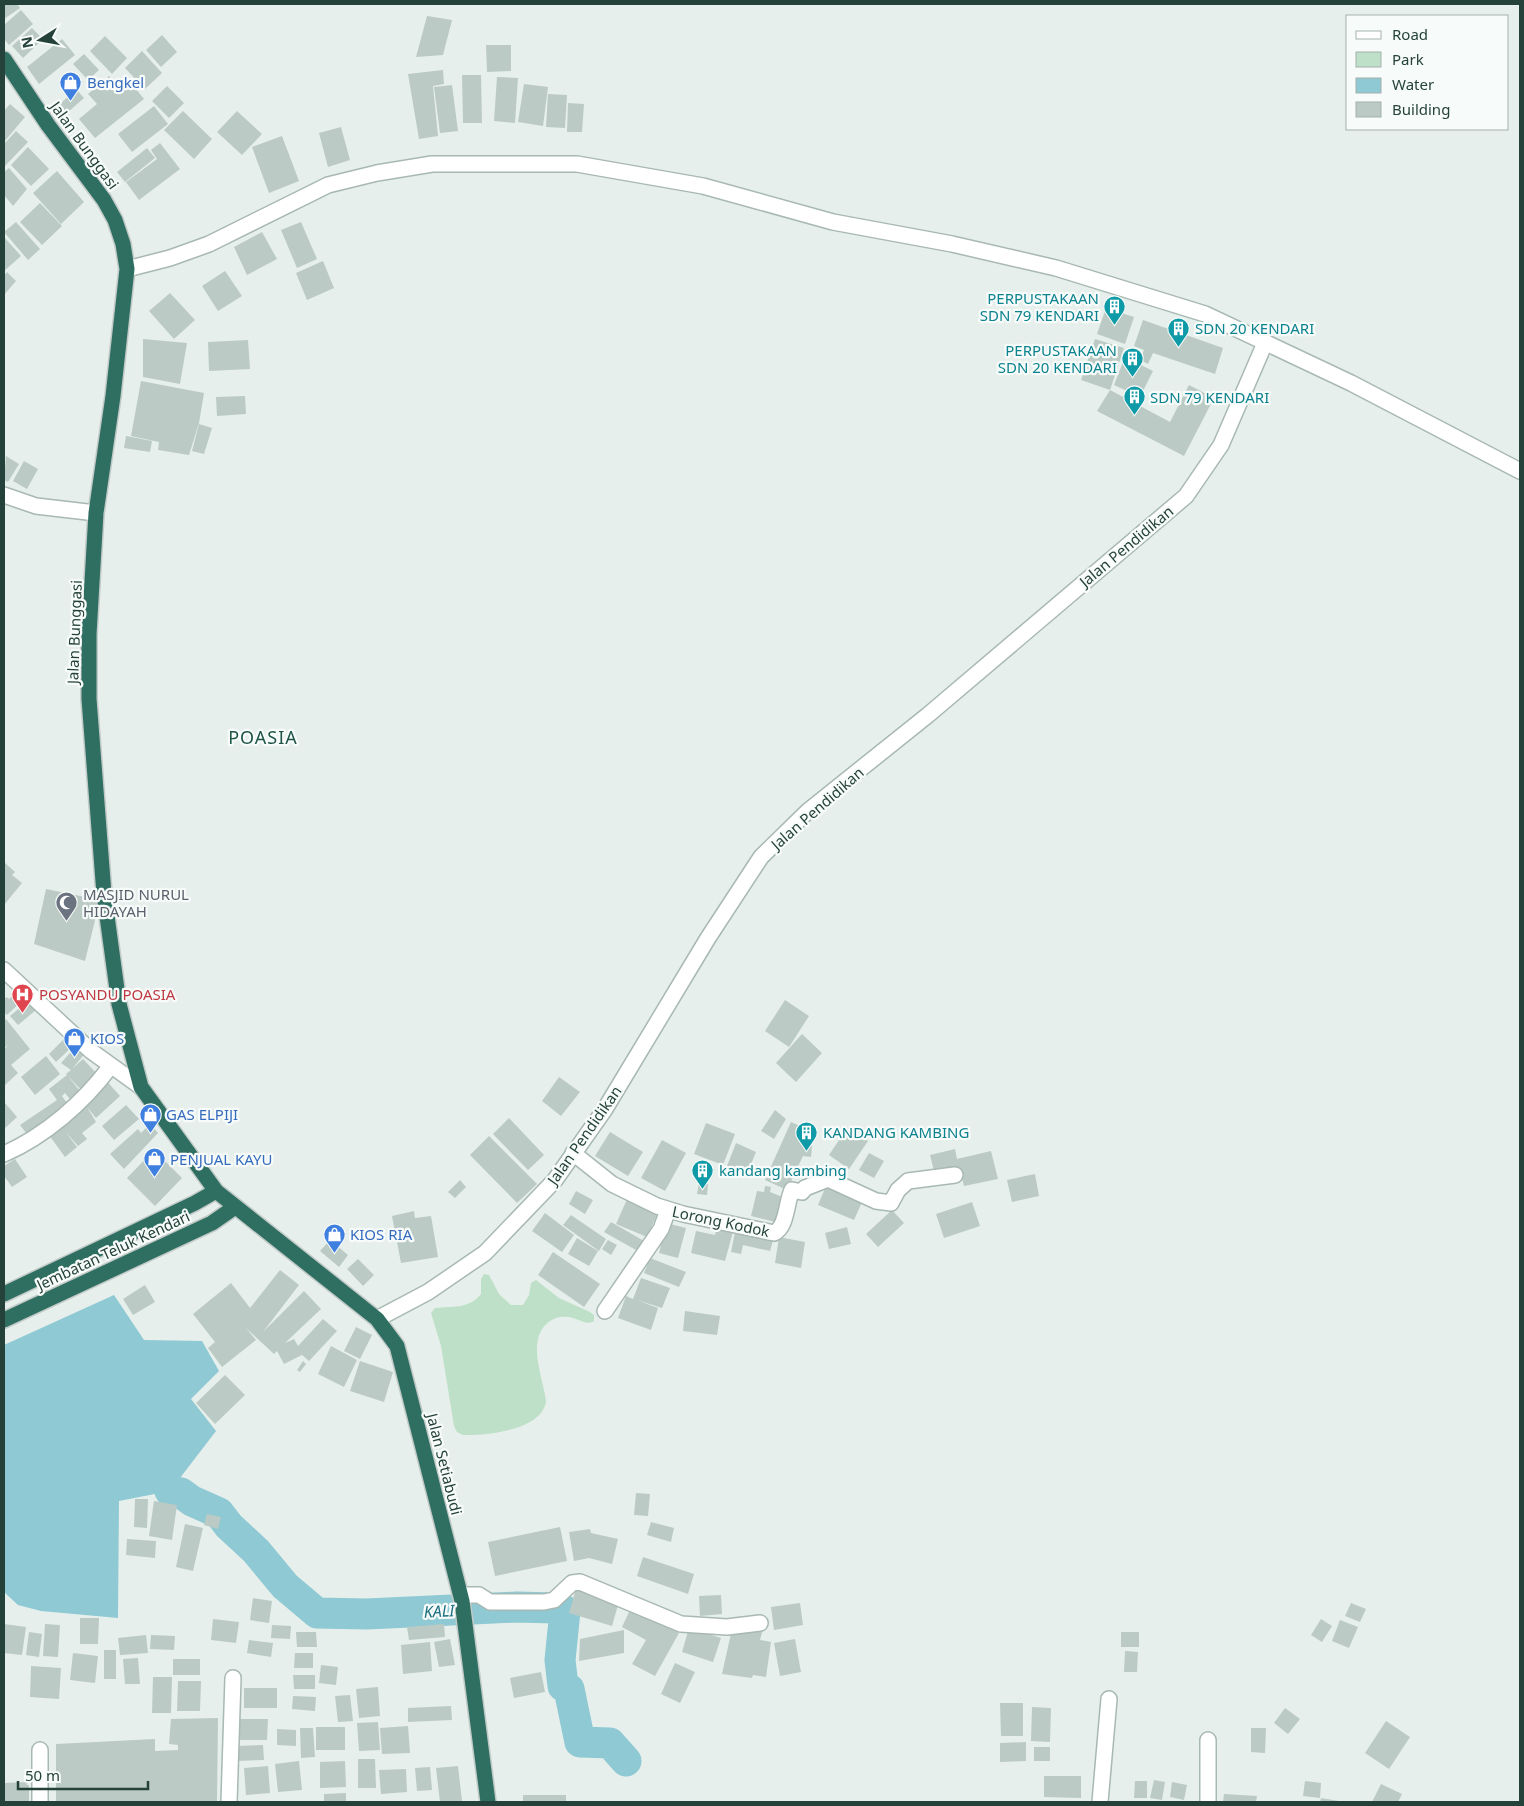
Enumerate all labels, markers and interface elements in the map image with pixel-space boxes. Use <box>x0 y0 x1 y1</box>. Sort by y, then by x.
north arrow <box>15 15 65 65</box>
legend <box>1346 15 1509 130</box>
text: Road <box>1392 24 1428 44</box>
text: N <box>16 35 37 50</box>
text: Park <box>1392 49 1424 69</box>
shop icon: Bengkel <box>59 70 83 101</box>
place label: Bengkel <box>87 72 144 92</box>
text: Water <box>1392 74 1434 94</box>
street label: Jalan Bunggasi <box>45 95 124 193</box>
text: Building <box>1392 99 1450 119</box>
place label: PERPUSTAKAAN SDN 79 KENDARI <box>980 288 1099 325</box>
building icon: PERPUSTAKAAN SDN 79 KENDARI <box>1103 295 1127 326</box>
building icon: SDN 20 KENDARI <box>1167 316 1191 347</box>
place label: SDN 20 KENDARI <box>1195 318 1314 338</box>
place label: PERPUSTAKAAN SDN 20 KENDARI <box>998 340 1117 377</box>
building icon: PERPUSTAKAAN SDN 20 KENDARI <box>1121 347 1145 378</box>
building icon: SDN 79 KENDARI <box>1122 385 1146 416</box>
place label: SDN 79 KENDARI <box>1150 387 1269 407</box>
street label: Jalan Pendidikan <box>1073 501 1177 592</box>
street label: Jalan Bunggasi <box>62 580 86 686</box>
district label: POASIA <box>228 725 298 749</box>
street label: Jalan Pendidikan <box>765 762 868 855</box>
place label: MASJID NURUL HIDAYAH <box>83 884 189 921</box>
mosque icon: MASJID NURUL HIDAYAH <box>55 891 79 922</box>
hospital icon: POSYANDU POASIA <box>11 982 35 1013</box>
place label: POSYANDU POASIA <box>39 984 176 1004</box>
shop icon: KIOS <box>62 1026 86 1057</box>
place label: KIOS <box>90 1028 124 1048</box>
street label: Jalan Pendidikan <box>541 1081 626 1190</box>
shop icon: GAS ELPIJI <box>138 1102 162 1133</box>
place label: GAS ELPIJI <box>166 1104 238 1124</box>
building icon: KANDANG KAMBING <box>795 1120 819 1151</box>
place label: KANDANG KAMBING <box>823 1122 969 1142</box>
shop icon: PENJUAL KAYU <box>142 1147 166 1178</box>
place label: PENJUAL KAYU <box>170 1149 273 1169</box>
building icon: kandang kambing <box>691 1158 715 1189</box>
place label: kandang kambing <box>719 1160 847 1180</box>
street label: Lorong Kodok <box>671 1201 771 1241</box>
street label: Jembatan Teluk Kendari <box>31 1206 193 1295</box>
shop icon: KIOS RIA <box>322 1222 346 1253</box>
place label: KIOS RIA <box>350 1224 413 1244</box>
street label: Jalan Setiabudi <box>422 1409 467 1517</box>
water label: KALI <box>423 1599 457 1623</box>
scale bar <box>18 1758 148 1790</box>
text: 50 m <box>25 1765 60 1785</box>

